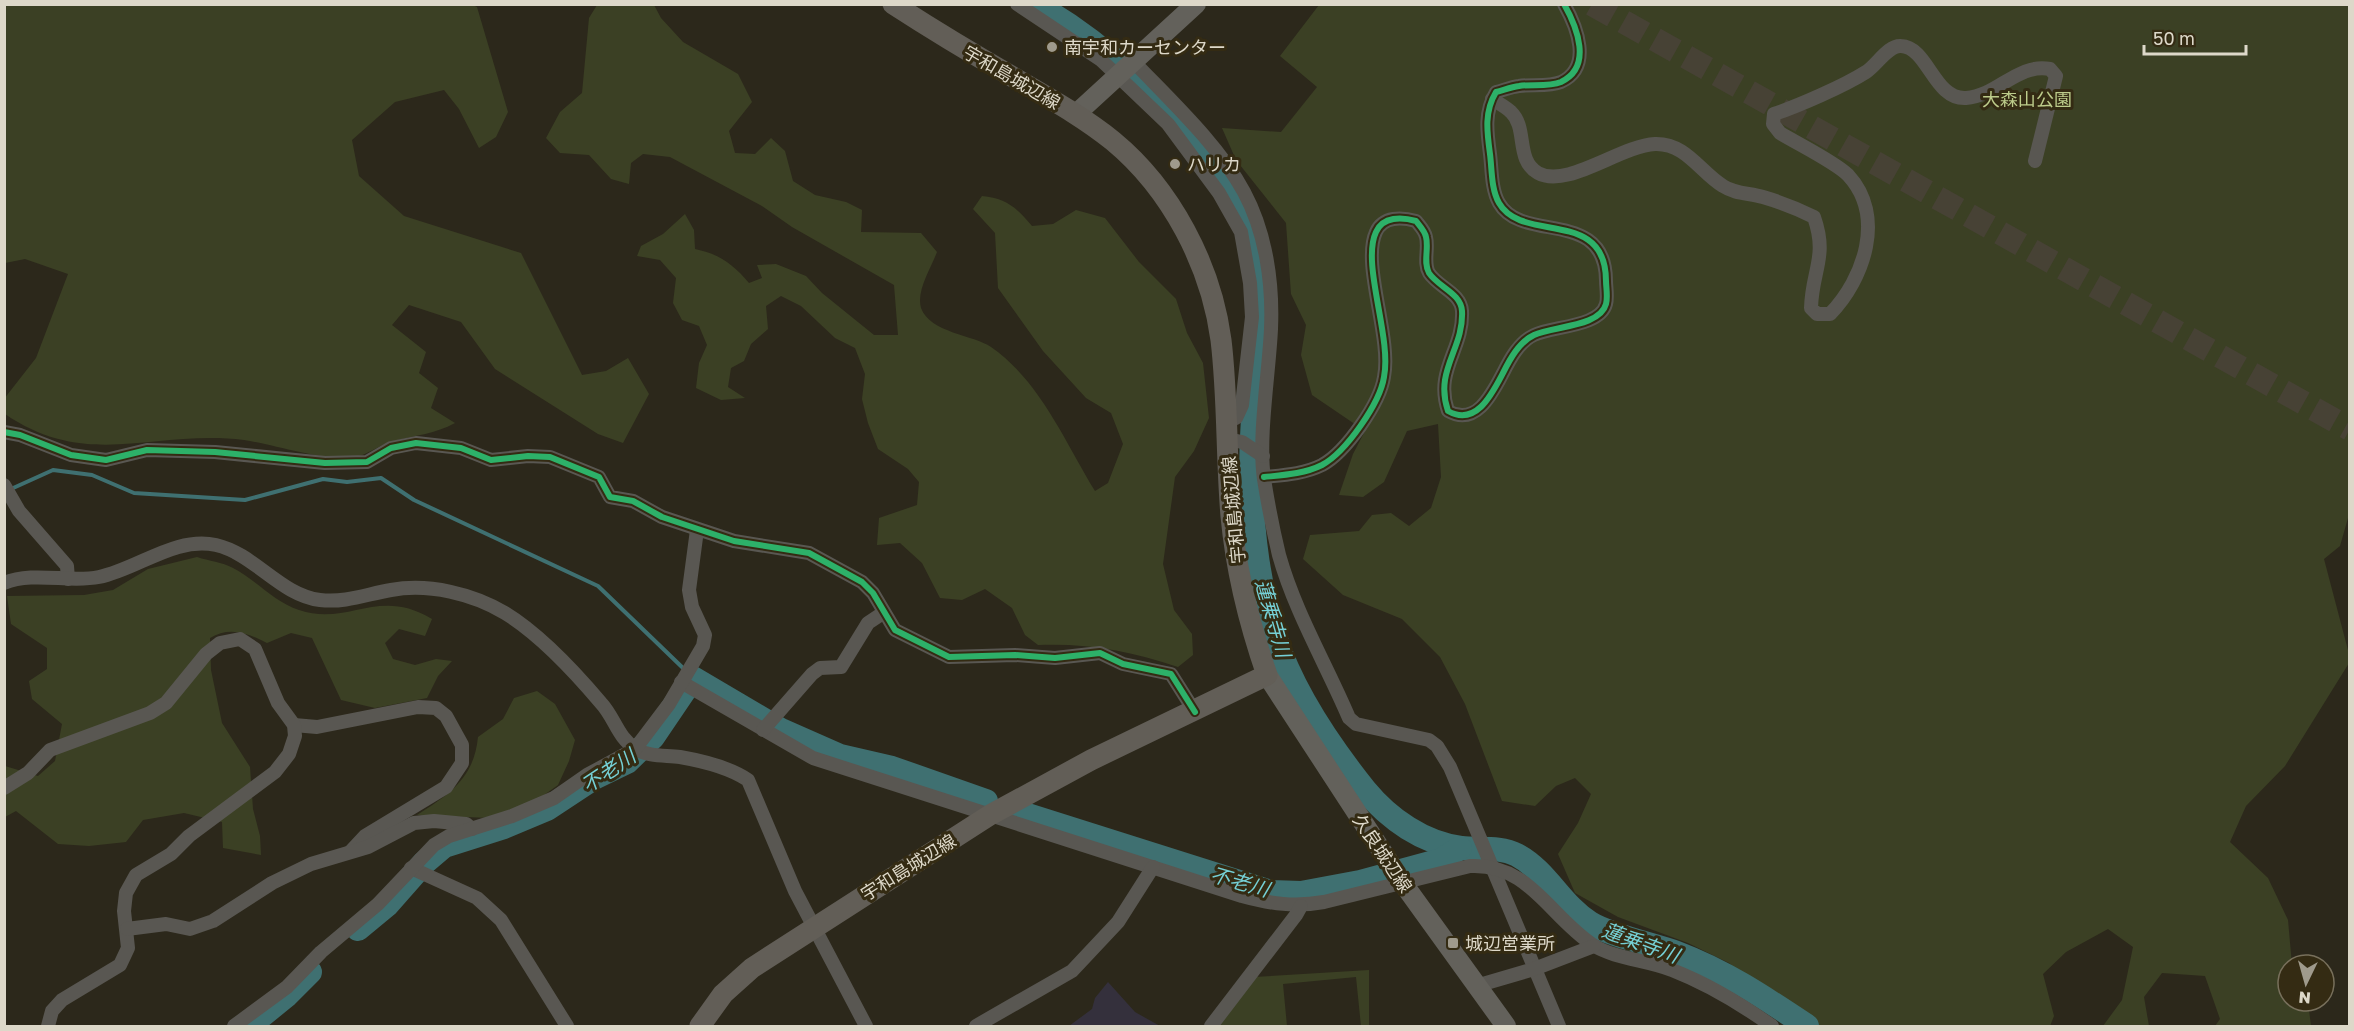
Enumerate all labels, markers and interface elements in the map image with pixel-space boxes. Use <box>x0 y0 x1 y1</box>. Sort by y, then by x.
scale bar <box>2144 18 2246 56</box>
text: 50 m <box>2153 27 2195 49</box>
place label: 南宇和カーセンター <box>1064 36 1226 58</box>
street label: 宇和島城辺線 <box>960 40 1064 114</box>
marker: 南宇和カーセンター <box>1045 40 1059 54</box>
park label: 大森山公園 <box>1982 88 2072 110</box>
place label: ハリカ <box>1187 153 1241 175</box>
marker: ハリカ <box>1168 157 1182 171</box>
street label: 宇和島城辺線 <box>1217 455 1249 565</box>
water label: 蓮乗寺川 <box>1251 576 1297 662</box>
water label: 不老川 <box>576 742 641 797</box>
street label: 久良城辺線 <box>1349 810 1417 896</box>
street label: 宇和島城辺線 <box>856 829 960 905</box>
water label: 不老川 <box>1208 861 1274 901</box>
water label: 蓮乗寺川 <box>1599 917 1685 968</box>
place label: 城辺営業所 <box>1465 932 1555 954</box>
marker: 城辺営業所 <box>1446 936 1460 950</box>
north arrow <box>2276 953 2336 1013</box>
text: N <box>2298 987 2312 1008</box>

